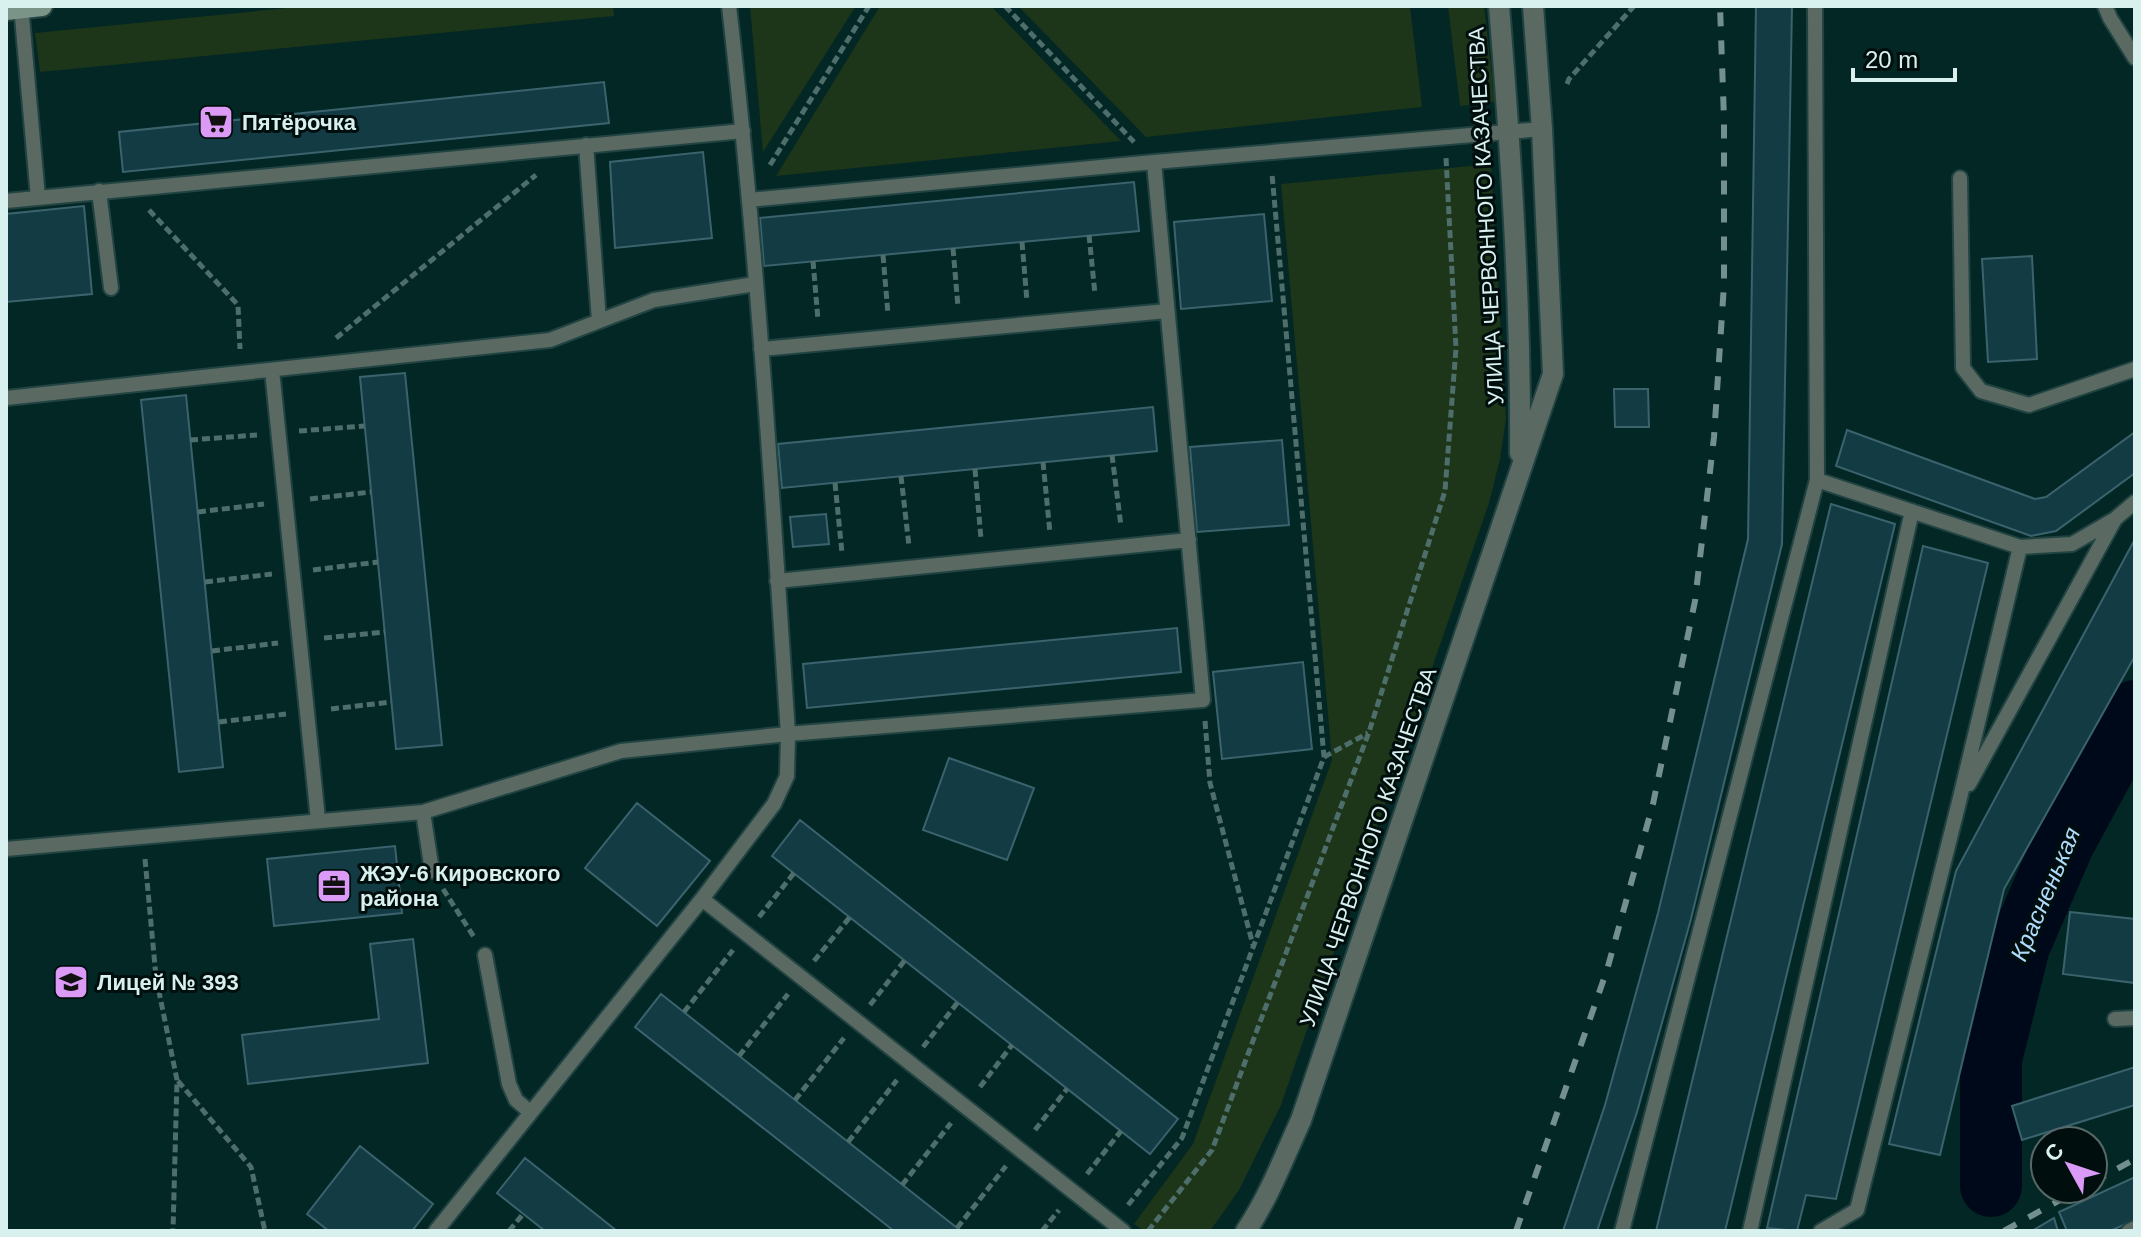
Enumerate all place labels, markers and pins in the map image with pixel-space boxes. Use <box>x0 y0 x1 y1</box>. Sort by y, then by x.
supermarket icon: Пятёрочка <box>197 103 235 141</box>
place label: Пятёрочка <box>242 110 357 135</box>
place label: ЖЭУ-6 Кировского района <box>359 861 560 911</box>
office icon: ЖЭУ-6 Кировского района <box>315 867 353 905</box>
school or university icon: Лицей № 393 <box>52 963 90 1001</box>
place label: Лицей № 393 <box>97 970 239 995</box>

